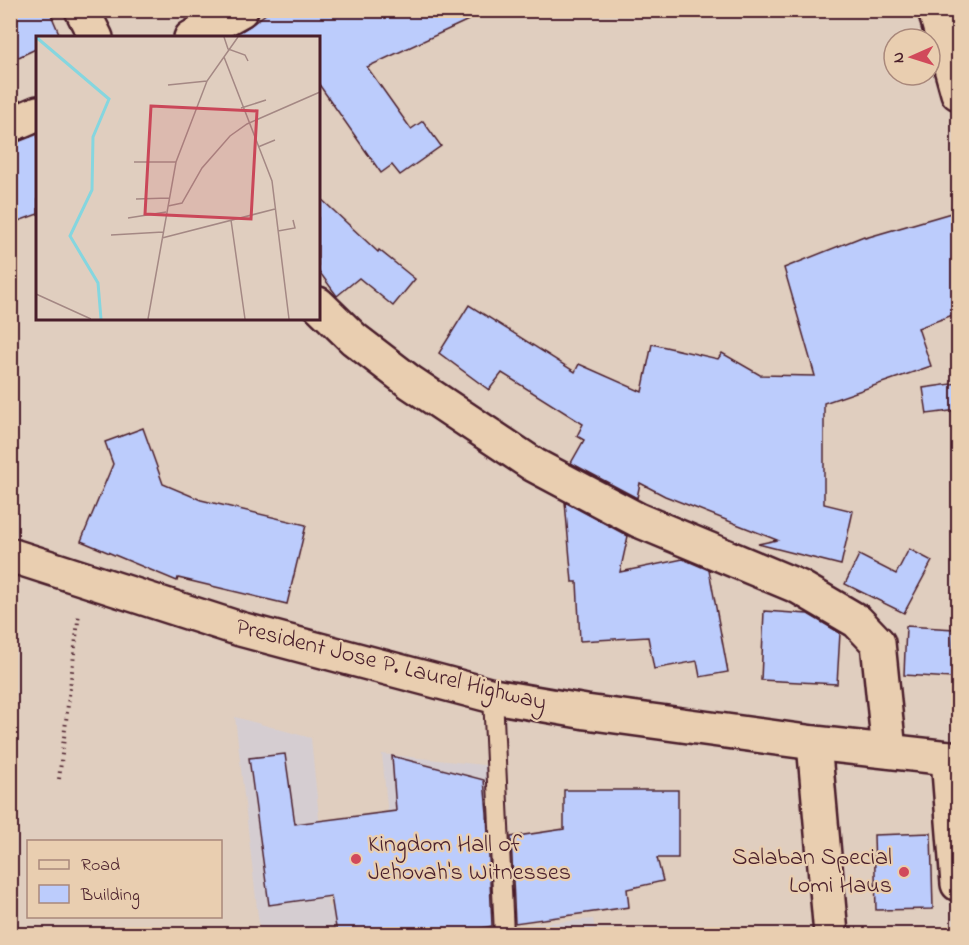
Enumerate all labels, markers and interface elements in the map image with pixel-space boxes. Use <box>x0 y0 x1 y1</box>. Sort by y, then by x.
north arrow <box>882 27 942 87</box>
inset map <box>36 36 320 320</box>
text: N <box>887 51 911 64</box>
street label: President Jose P. Laurel Highway <box>232 610 550 723</box>
place label: Kingdom Hall of Jehovah's Witnesses <box>368 828 571 891</box>
legend <box>27 840 222 918</box>
place label: Salaban Special Lomi Haus <box>732 841 892 904</box>
marker: Kingdom Hall of Jehovah's Witnesses <box>349 852 363 866</box>
text: Road <box>81 853 120 879</box>
marker: Salaban Special Lomi Haus <box>897 865 911 879</box>
text: Building <box>80 883 140 910</box>

